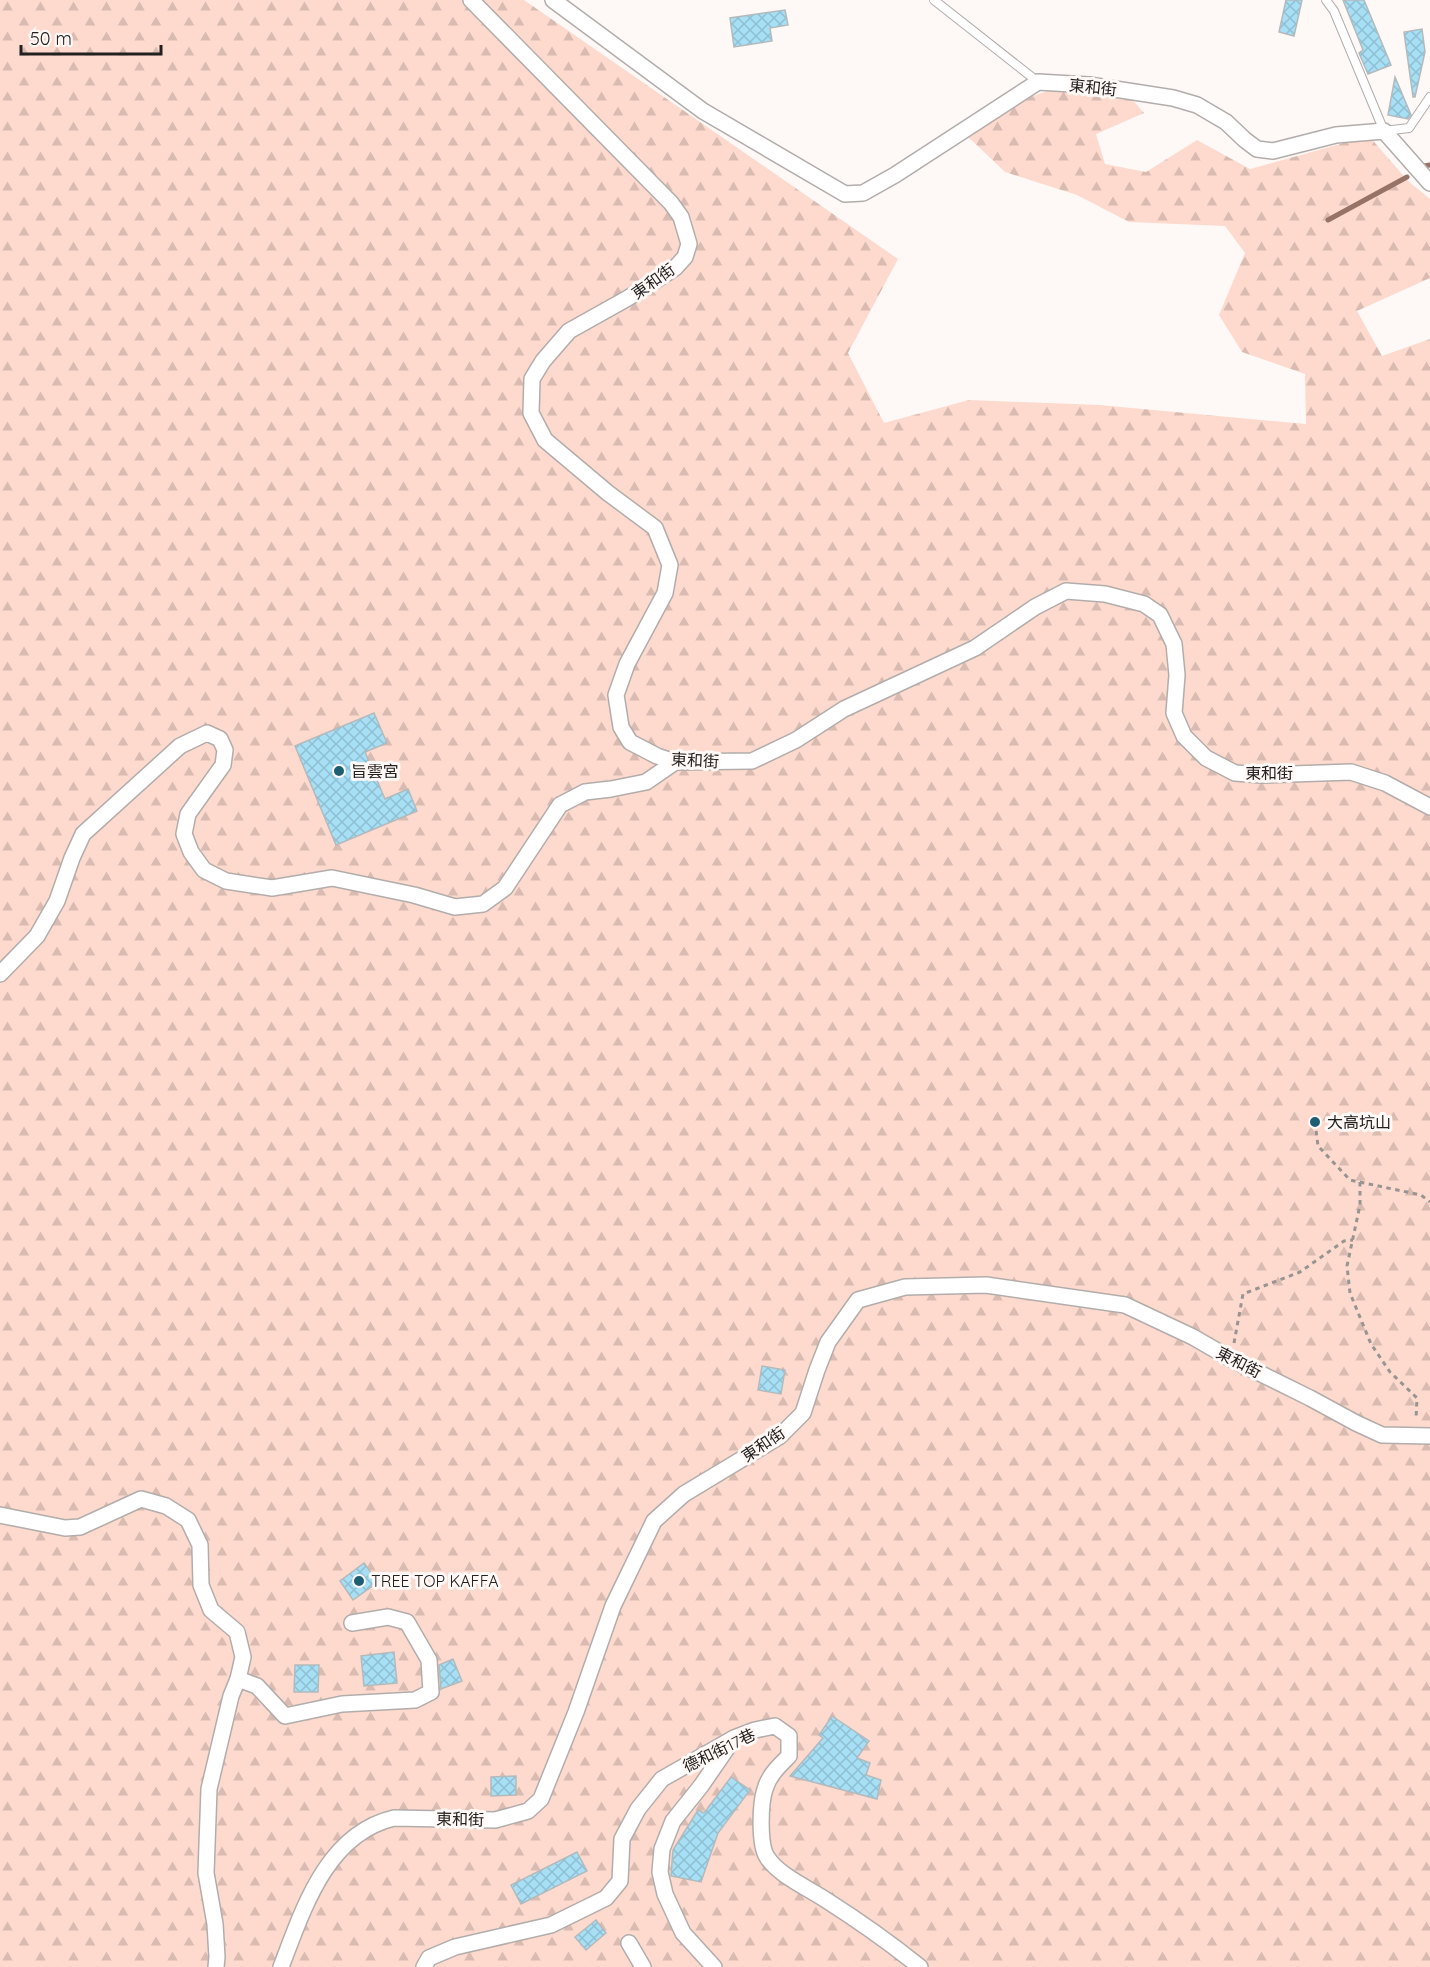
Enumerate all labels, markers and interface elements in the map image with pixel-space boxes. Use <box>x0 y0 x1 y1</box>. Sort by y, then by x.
scale bar <box>21 18 160 56</box>
text: 50 m <box>30 27 72 50</box>
street label: 東和街 <box>1068 75 1118 99</box>
street label: 東和街 <box>628 259 678 303</box>
street label: 東和街 <box>671 749 719 771</box>
place label: 旨雲宮 <box>351 761 399 781</box>
street label: 東和街 <box>1245 763 1293 783</box>
marker: 旨雲宮 <box>332 764 346 778</box>
place label: 大高坑山 <box>1327 1112 1391 1132</box>
marker: 大高坑山 <box>1308 1115 1322 1129</box>
street label: 東和街 <box>1213 1342 1265 1382</box>
street label: 東和街 <box>738 1422 788 1466</box>
place label: TREE TOP KAFFA <box>371 1571 499 1591</box>
marker: TREE TOP KAFFA <box>352 1574 366 1588</box>
street label: 德和街17巷 <box>680 1724 758 1776</box>
street label: 東和街 <box>436 1809 484 1829</box>

